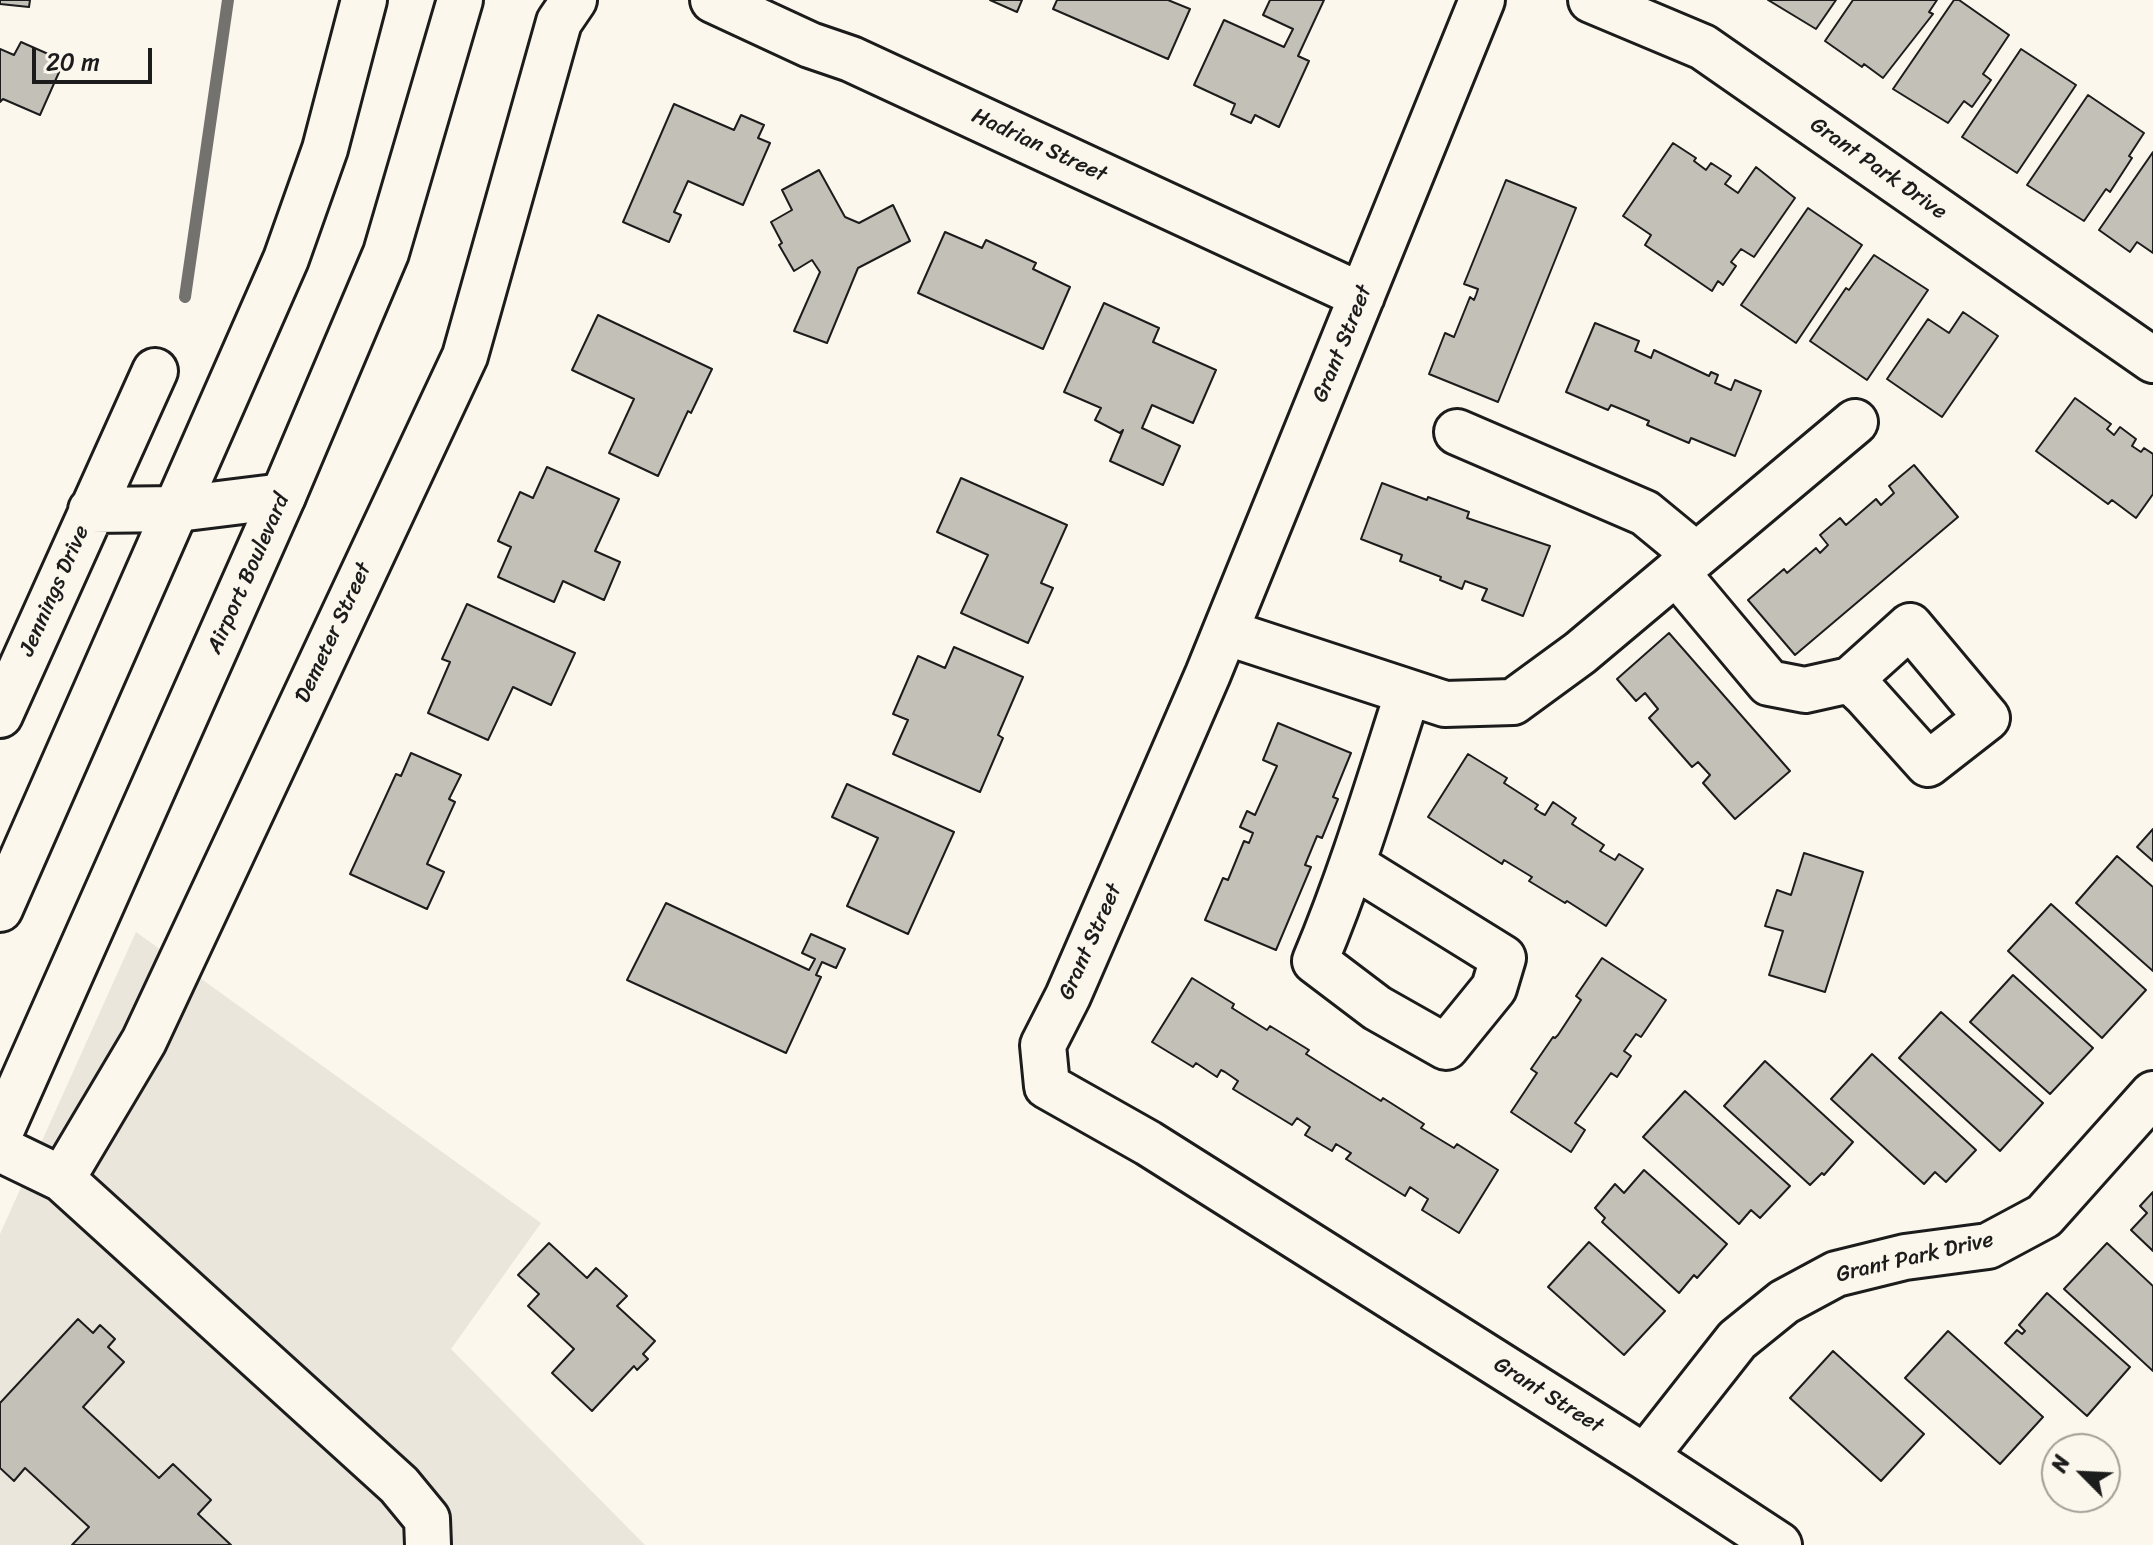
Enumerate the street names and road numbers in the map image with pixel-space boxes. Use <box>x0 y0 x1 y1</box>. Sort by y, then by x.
street label: Hadrian Street <box>967 103 1111 189</box>
street label: Grant Park Drive <box>1805 112 1951 226</box>
street label: Grant Street <box>1308 282 1378 406</box>
street label: Airport Boulevard <box>202 490 296 658</box>
street label: Jennings Drive <box>14 522 96 660</box>
street label: Demeter Street <box>290 559 378 707</box>
street label: Grant Street <box>1054 880 1128 1004</box>
street label: Grant Park Drive <box>1834 1227 1996 1289</box>
street label: Grant Street <box>1488 1352 1608 1440</box>

